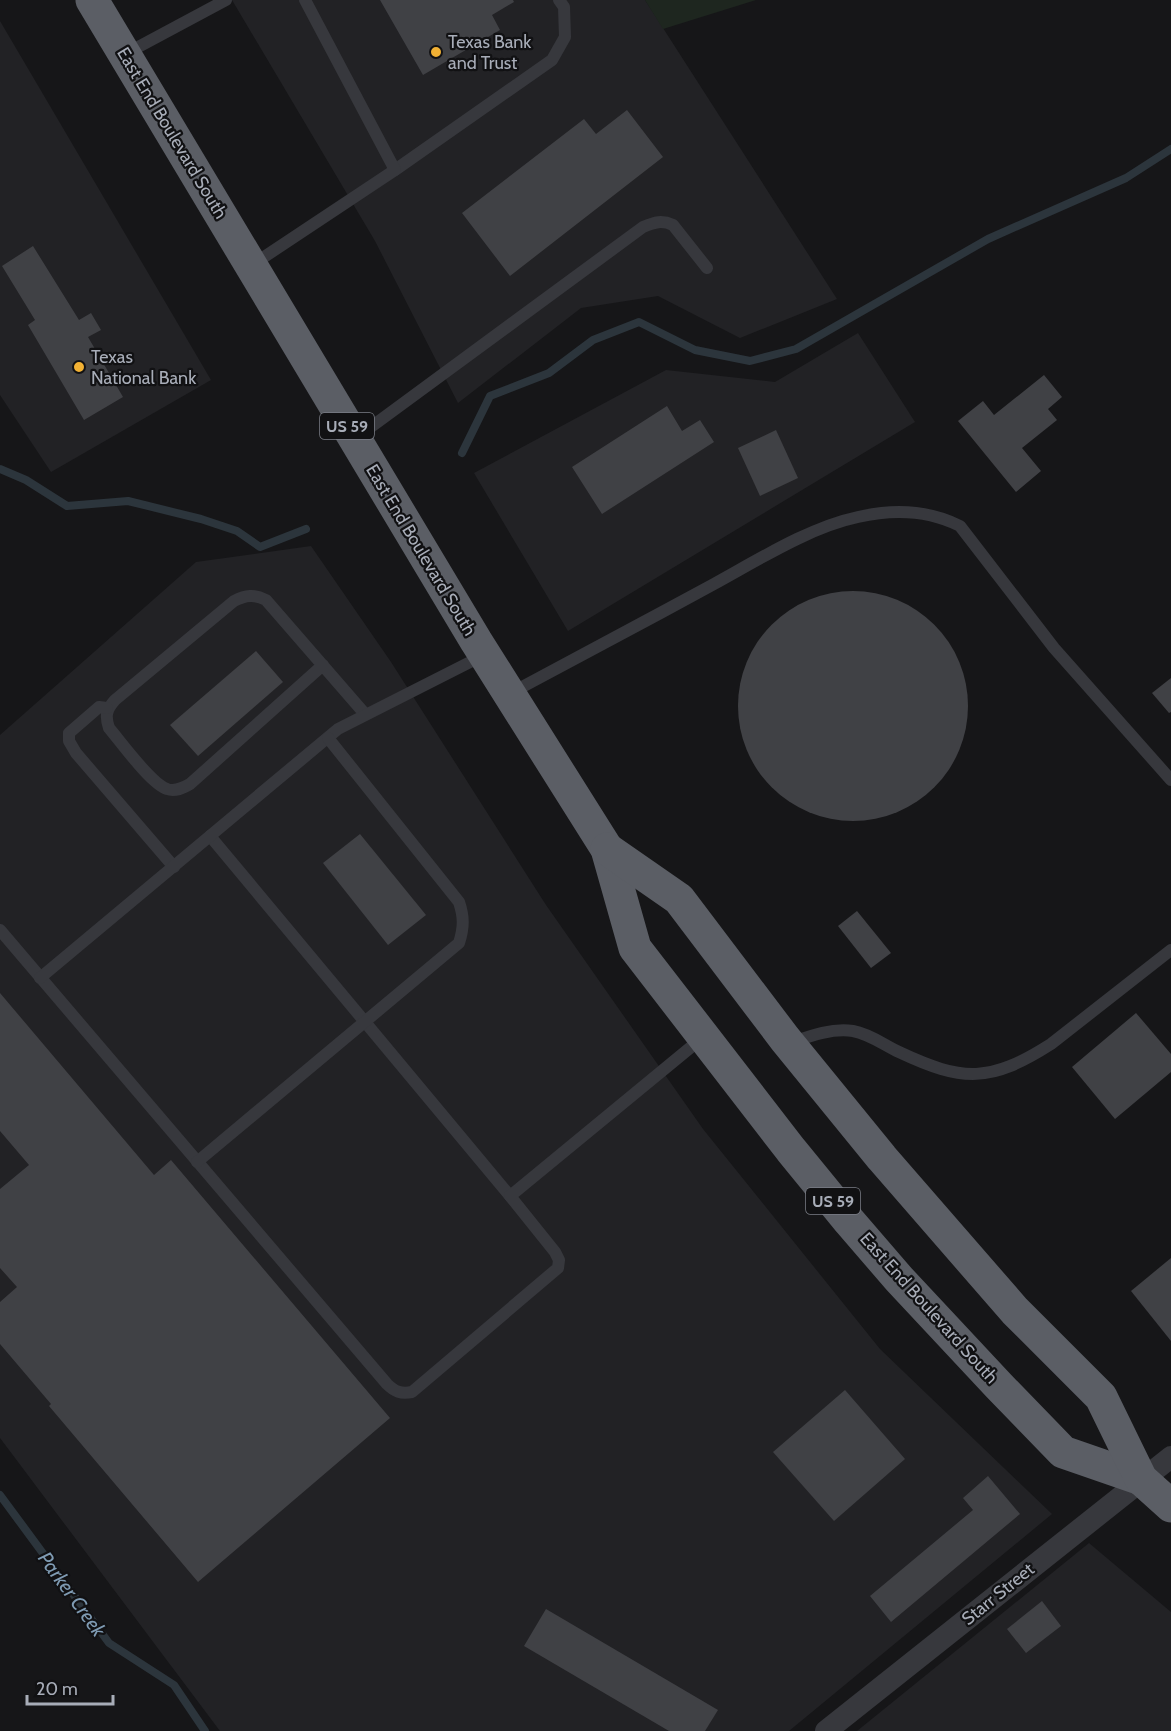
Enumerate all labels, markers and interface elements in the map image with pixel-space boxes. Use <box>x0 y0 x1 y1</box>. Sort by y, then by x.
place label: Texas Bank and Trust <box>448 31 532 74</box>
street label: East End Boulevard South <box>112 43 232 223</box>
marker: Texas Bank and Trust <box>429 45 443 59</box>
place label: Texas National Bank <box>91 346 197 389</box>
marker: Texas National Bank <box>72 360 86 374</box>
road number: US 59 <box>320 413 374 439</box>
street label: East End Boulevard South <box>361 460 481 640</box>
road number: US 59 <box>806 1188 860 1214</box>
street label: East End Boulevard South <box>855 1228 1003 1388</box>
water label: Parker Creek <box>33 1547 112 1642</box>
street label: Starr Street <box>957 1558 1039 1630</box>
scale bar <box>27 1668 112 1706</box>
text: 20 m <box>36 1678 78 1700</box>

